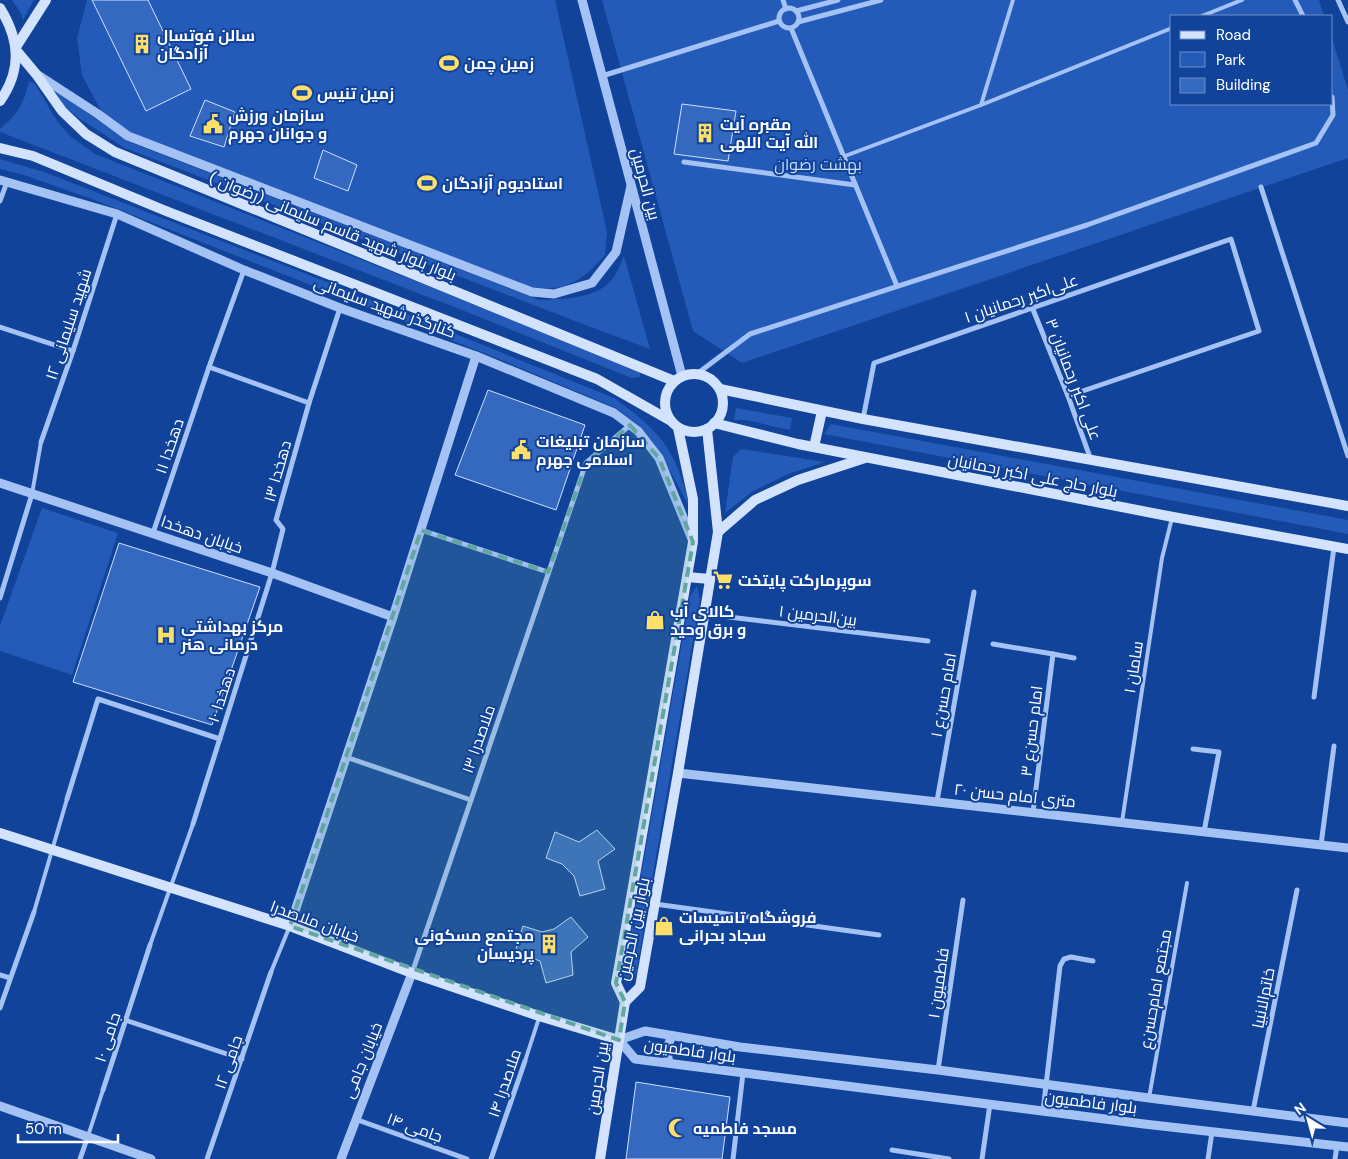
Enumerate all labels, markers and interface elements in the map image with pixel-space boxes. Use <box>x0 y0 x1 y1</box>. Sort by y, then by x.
legend <box>1170 15 1333 105</box>
place label: سالن فوتسال آزادگان <box>157 25 255 64</box>
text: Road <box>1216 25 1251 45</box>
building icon: سالن فوتسال آزادگان <box>131 33 153 55</box>
text: Park <box>1216 50 1246 70</box>
sports icon: زمین چمن <box>438 52 460 74</box>
place label: زمین چمن <box>464 53 534 75</box>
text: Building <box>1216 75 1271 95</box>
sports icon: زمین تنیس <box>291 82 313 104</box>
place label: زمین تنیس <box>317 83 394 104</box>
place label: سازمان ورزش و جوانان جهرم <box>228 105 327 145</box>
public building icon: سازمان ورزش و جوانان جهرم <box>202 113 224 135</box>
place label: مقبره آیت الله آیت اللهی <box>720 114 818 153</box>
building icon: مقبره آیت الله آیت اللهی <box>694 122 716 144</box>
street label: بین الحرمین <box>626 146 665 222</box>
park label: بهشت رضوان <box>774 154 862 175</box>
street label: بلوار بلوار شهید قاسم سلیمانی (رضوان ) <box>206 167 460 287</box>
sports icon: استادیوم آزادگان <box>416 172 438 194</box>
place label: استادیوم آزادگان <box>442 173 563 195</box>
street label: شهید سلیمانی ۱۲ <box>41 266 96 382</box>
street label: علی‌اکبر رحمانیان ۱ <box>962 269 1081 328</box>
street label: کنارگذر شهید سلیمانی <box>311 272 459 343</box>
street label: علی اکبر رحمانیان ۳ <box>1041 315 1106 443</box>
street label: دهخدا ۱۱ <box>150 416 189 477</box>
place label: سازمان تبلیغات اسلامی جهرم <box>536 431 645 471</box>
street label: دهخدا ۱۳ <box>259 438 296 504</box>
public building icon: سازمان تبلیغات اسلامی جهرم <box>510 439 532 461</box>
street label: بلوار حاج علی اکبر رحمانیان <box>946 449 1119 503</box>
street label: خیابان دهخدا <box>158 511 246 558</box>
supermarket icon: سوپرمارکت پایتخت <box>712 569 734 591</box>
place label: سوپرمارکت پایتخت <box>738 570 872 592</box>
street label: بین‌الحرمین ۱ <box>778 600 858 631</box>
place label: کالای آب و برق وحید <box>670 601 746 640</box>
shop icon: کالای آب و برق وحید <box>644 609 666 631</box>
place label: مرکز بهداشتی درمانی هنر <box>180 616 283 655</box>
hospital icon: مرکز بهداشتی درمانی هنر <box>155 624 177 646</box>
street label: سامان ۱ <box>1119 639 1148 695</box>
street label: امام حسن‌ع ۱ <box>926 651 962 739</box>
street label: دهخدا ۱۰ <box>203 665 240 725</box>
street label: امام حسن‌ع ۳ <box>1016 685 1048 778</box>
street label: ملاصدرا ۱۳ <box>457 702 500 776</box>
street label: ۲۰ متری امام حسن <box>953 779 1077 813</box>
street label: بلوار بین الحرمین <box>612 876 655 983</box>
street label: خیابان ملاصدرا <box>267 896 362 947</box>
place label: فروشگاه تاسیسات سجاد بحرانی <box>679 907 816 946</box>
shop icon: فروشگاه تاسیسات سجاد بحرانی <box>653 915 675 937</box>
place label: مجتمع مسکونی پردیسان <box>415 925 534 965</box>
street label: مجتمع امام‌حسن‌ع <box>1135 927 1177 1051</box>
building icon: مجتمع مسکونی پردیسان <box>538 933 560 955</box>
street label: فاطمیون ۱ <box>923 946 954 1020</box>
street label: خاتم‌الانبیا <box>1247 966 1281 1030</box>
street label: جامی ۱۰ <box>90 1010 125 1065</box>
street label: خیابان جامی <box>338 1019 387 1101</box>
street label: جامی ۱۲ <box>209 1032 247 1092</box>
street label: بلوار فاطمیون <box>642 1034 737 1067</box>
street label: بین الحرمین <box>581 1040 614 1116</box>
street label: ملاصدرا ۱۴ <box>483 1046 526 1120</box>
street label: بلوار فاطمیون <box>1044 1086 1138 1119</box>
north arrow <box>1283 1094 1333 1144</box>
text: N <box>1291 1098 1310 1119</box>
street label: جامی ۱۴ <box>384 1108 446 1147</box>
scale bar <box>18 1112 118 1144</box>
mosque icon: مسجد فاطمیه <box>667 1117 689 1139</box>
place label: مسجد فاطمیه <box>693 1118 797 1139</box>
text: 50 m <box>25 1119 62 1139</box>

